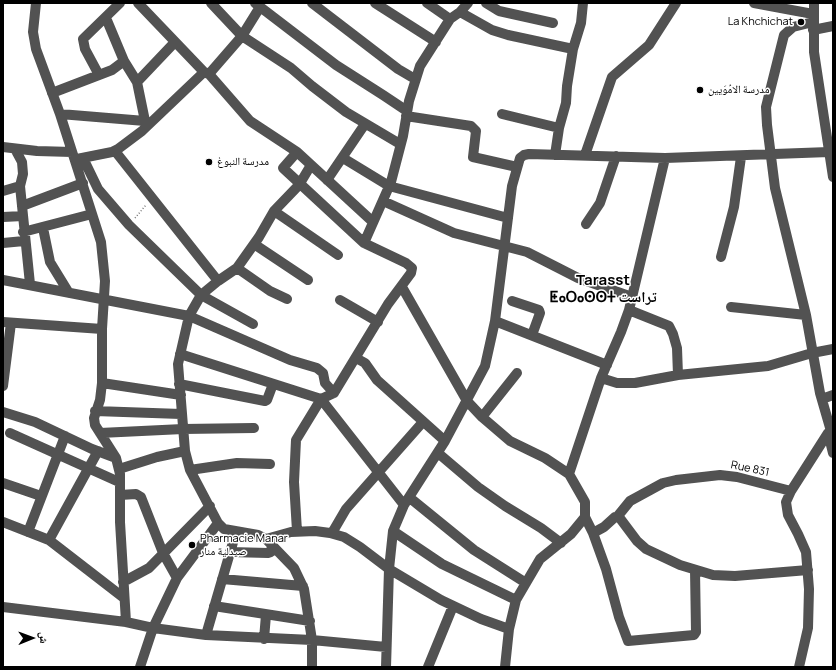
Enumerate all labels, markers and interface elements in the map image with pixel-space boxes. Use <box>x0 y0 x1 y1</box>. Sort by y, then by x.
place label: La Khchichat <box>728 15 793 29</box>
marker: La Khchichat <box>796 17 806 27</box>
place label: مدرسة الامُوَيين <box>708 83 770 97</box>
marker: مدرسة الامُوَيين <box>695 85 705 95</box>
place label: مدرسة النبوغ <box>217 155 269 169</box>
marker: مدرسة النبوغ <box>204 157 214 167</box>
district label: Tarasst ⵟⴰⵔⴰⵙⵙⵜ تراست <box>549 272 657 307</box>
street label: Rue 831 <box>730 459 770 479</box>
place label: Pharmacie Manar صيدلية منار <box>200 532 288 558</box>
marker: Pharmacie Manar صيدلية منار <box>187 540 197 550</box>
north arrow <box>12 618 52 658</box>
text: ش <box>37 632 52 644</box>

